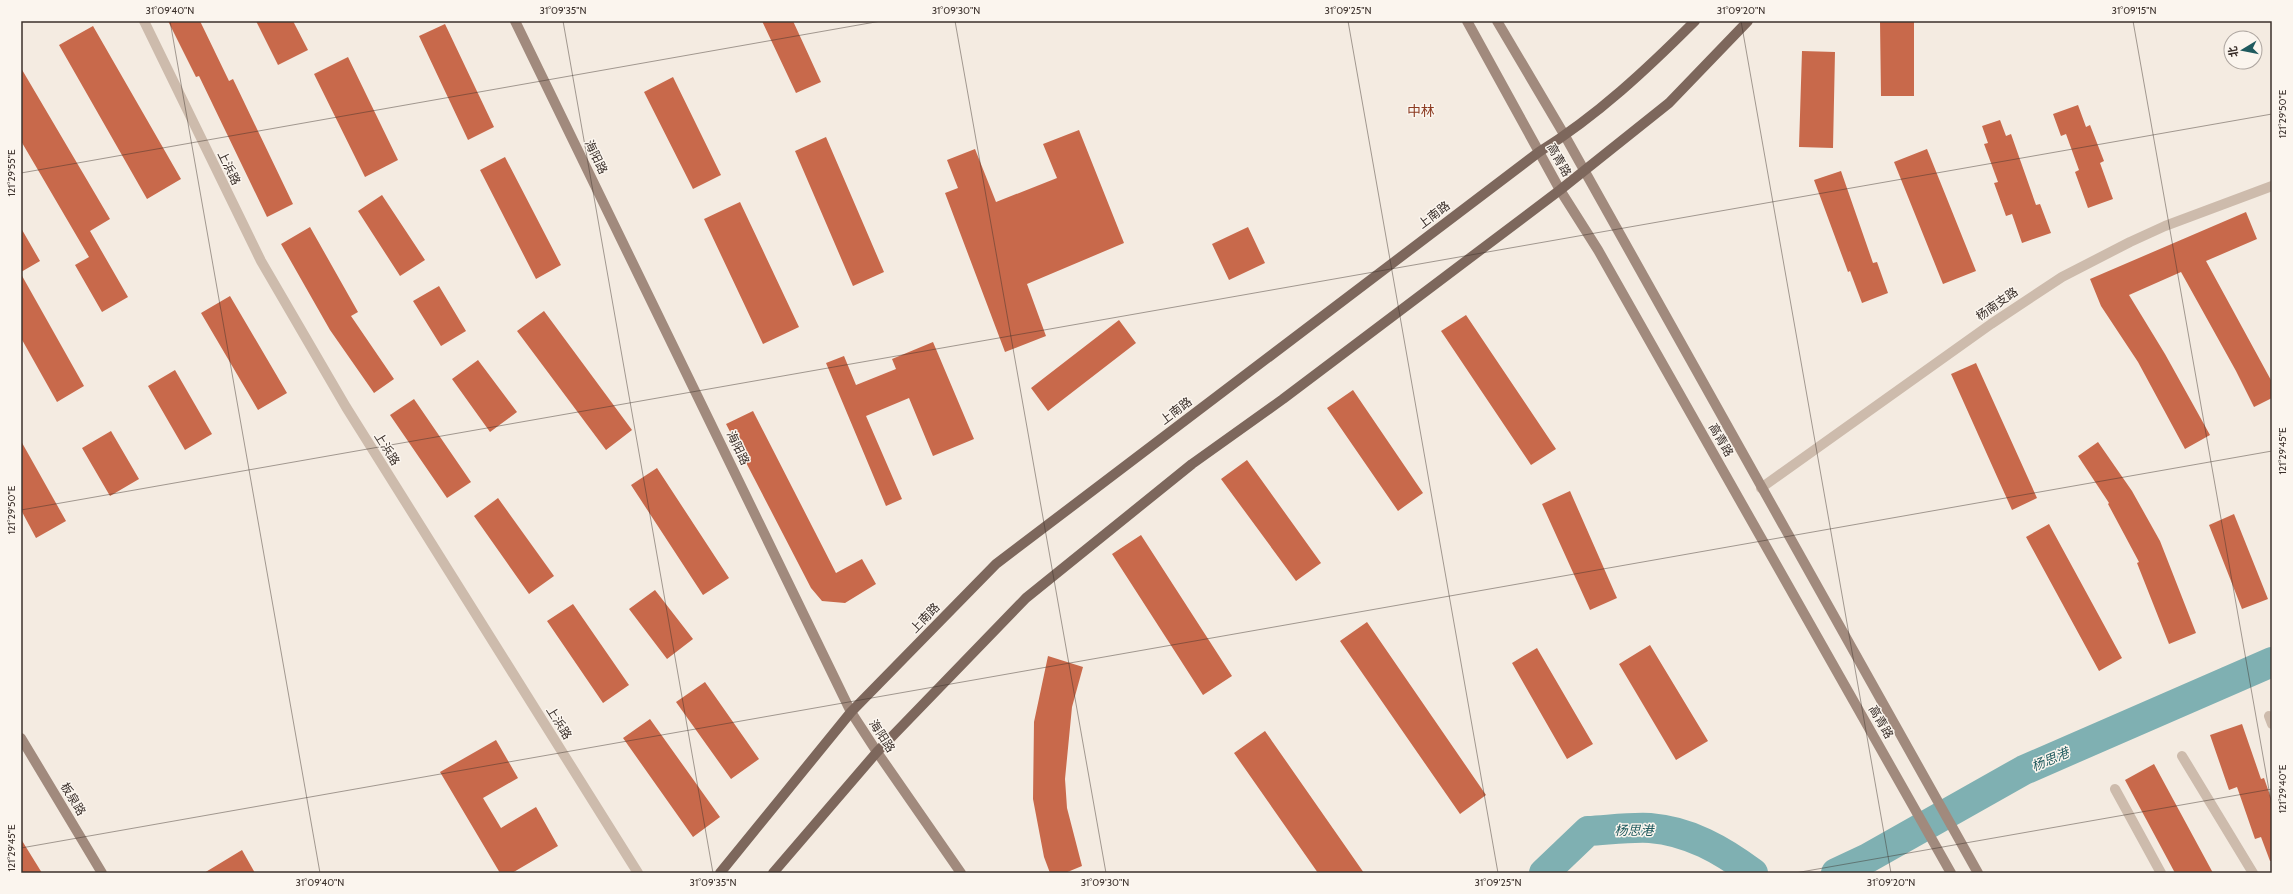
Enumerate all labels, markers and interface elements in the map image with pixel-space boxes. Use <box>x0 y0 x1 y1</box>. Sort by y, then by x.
text: 31°09'40"N <box>146 4 194 17</box>
text: 31°09'35"N <box>539 4 587 17</box>
text: 31°09'30"N <box>932 4 980 17</box>
text: 31°09'25"N <box>1325 4 1371 17</box>
text: 31°09'20"N <box>1717 4 1765 17</box>
text: 31°09'15"N <box>2112 4 2156 17</box>
north arrow <box>2223 30 2263 70</box>
text: 北 <box>2225 45 2241 58</box>
text: 121°29'50"E <box>2276 89 2289 138</box>
district label: 中林 <box>1407 102 1435 120</box>
street label: 海阳路 <box>582 137 611 176</box>
street label: 高青路 <box>1544 140 1575 179</box>
street label: 上浜路 <box>215 148 244 187</box>
text: 121°29'55"E <box>5 149 18 196</box>
street label: 上南路 <box>1415 198 1453 231</box>
street label: 杨南支路 <box>1973 284 2021 324</box>
street label: 上南路 <box>1157 394 1195 427</box>
street label: 高青路 <box>1706 420 1737 459</box>
text: 121°29'45"E <box>2276 427 2289 475</box>
street label: 海阳路 <box>724 428 753 467</box>
street label: 上浜路 <box>372 429 403 468</box>
text: 121°29'50"E <box>5 485 18 534</box>
street label: 上南路 <box>907 599 943 636</box>
street label: 高青路 <box>1866 702 1897 741</box>
street label: 上浜路 <box>544 703 575 742</box>
street label: 海阳路 <box>866 717 899 755</box>
water label: 杨思港 <box>2029 743 2073 774</box>
text: 121°29'40"E <box>2276 764 2289 813</box>
street label: 板泉路 <box>58 779 89 818</box>
water label: 杨思港 <box>1614 822 1655 838</box>
text: 121°29'45"E <box>5 824 18 872</box>
text: 31°09'40"N <box>296 876 344 889</box>
text: 31°09'35"N <box>689 876 737 889</box>
text: 31°09'30"N <box>1081 876 1129 889</box>
text: 31°09'25"N <box>1475 876 1521 889</box>
text: 31°09'20"N <box>1867 876 1915 889</box>

